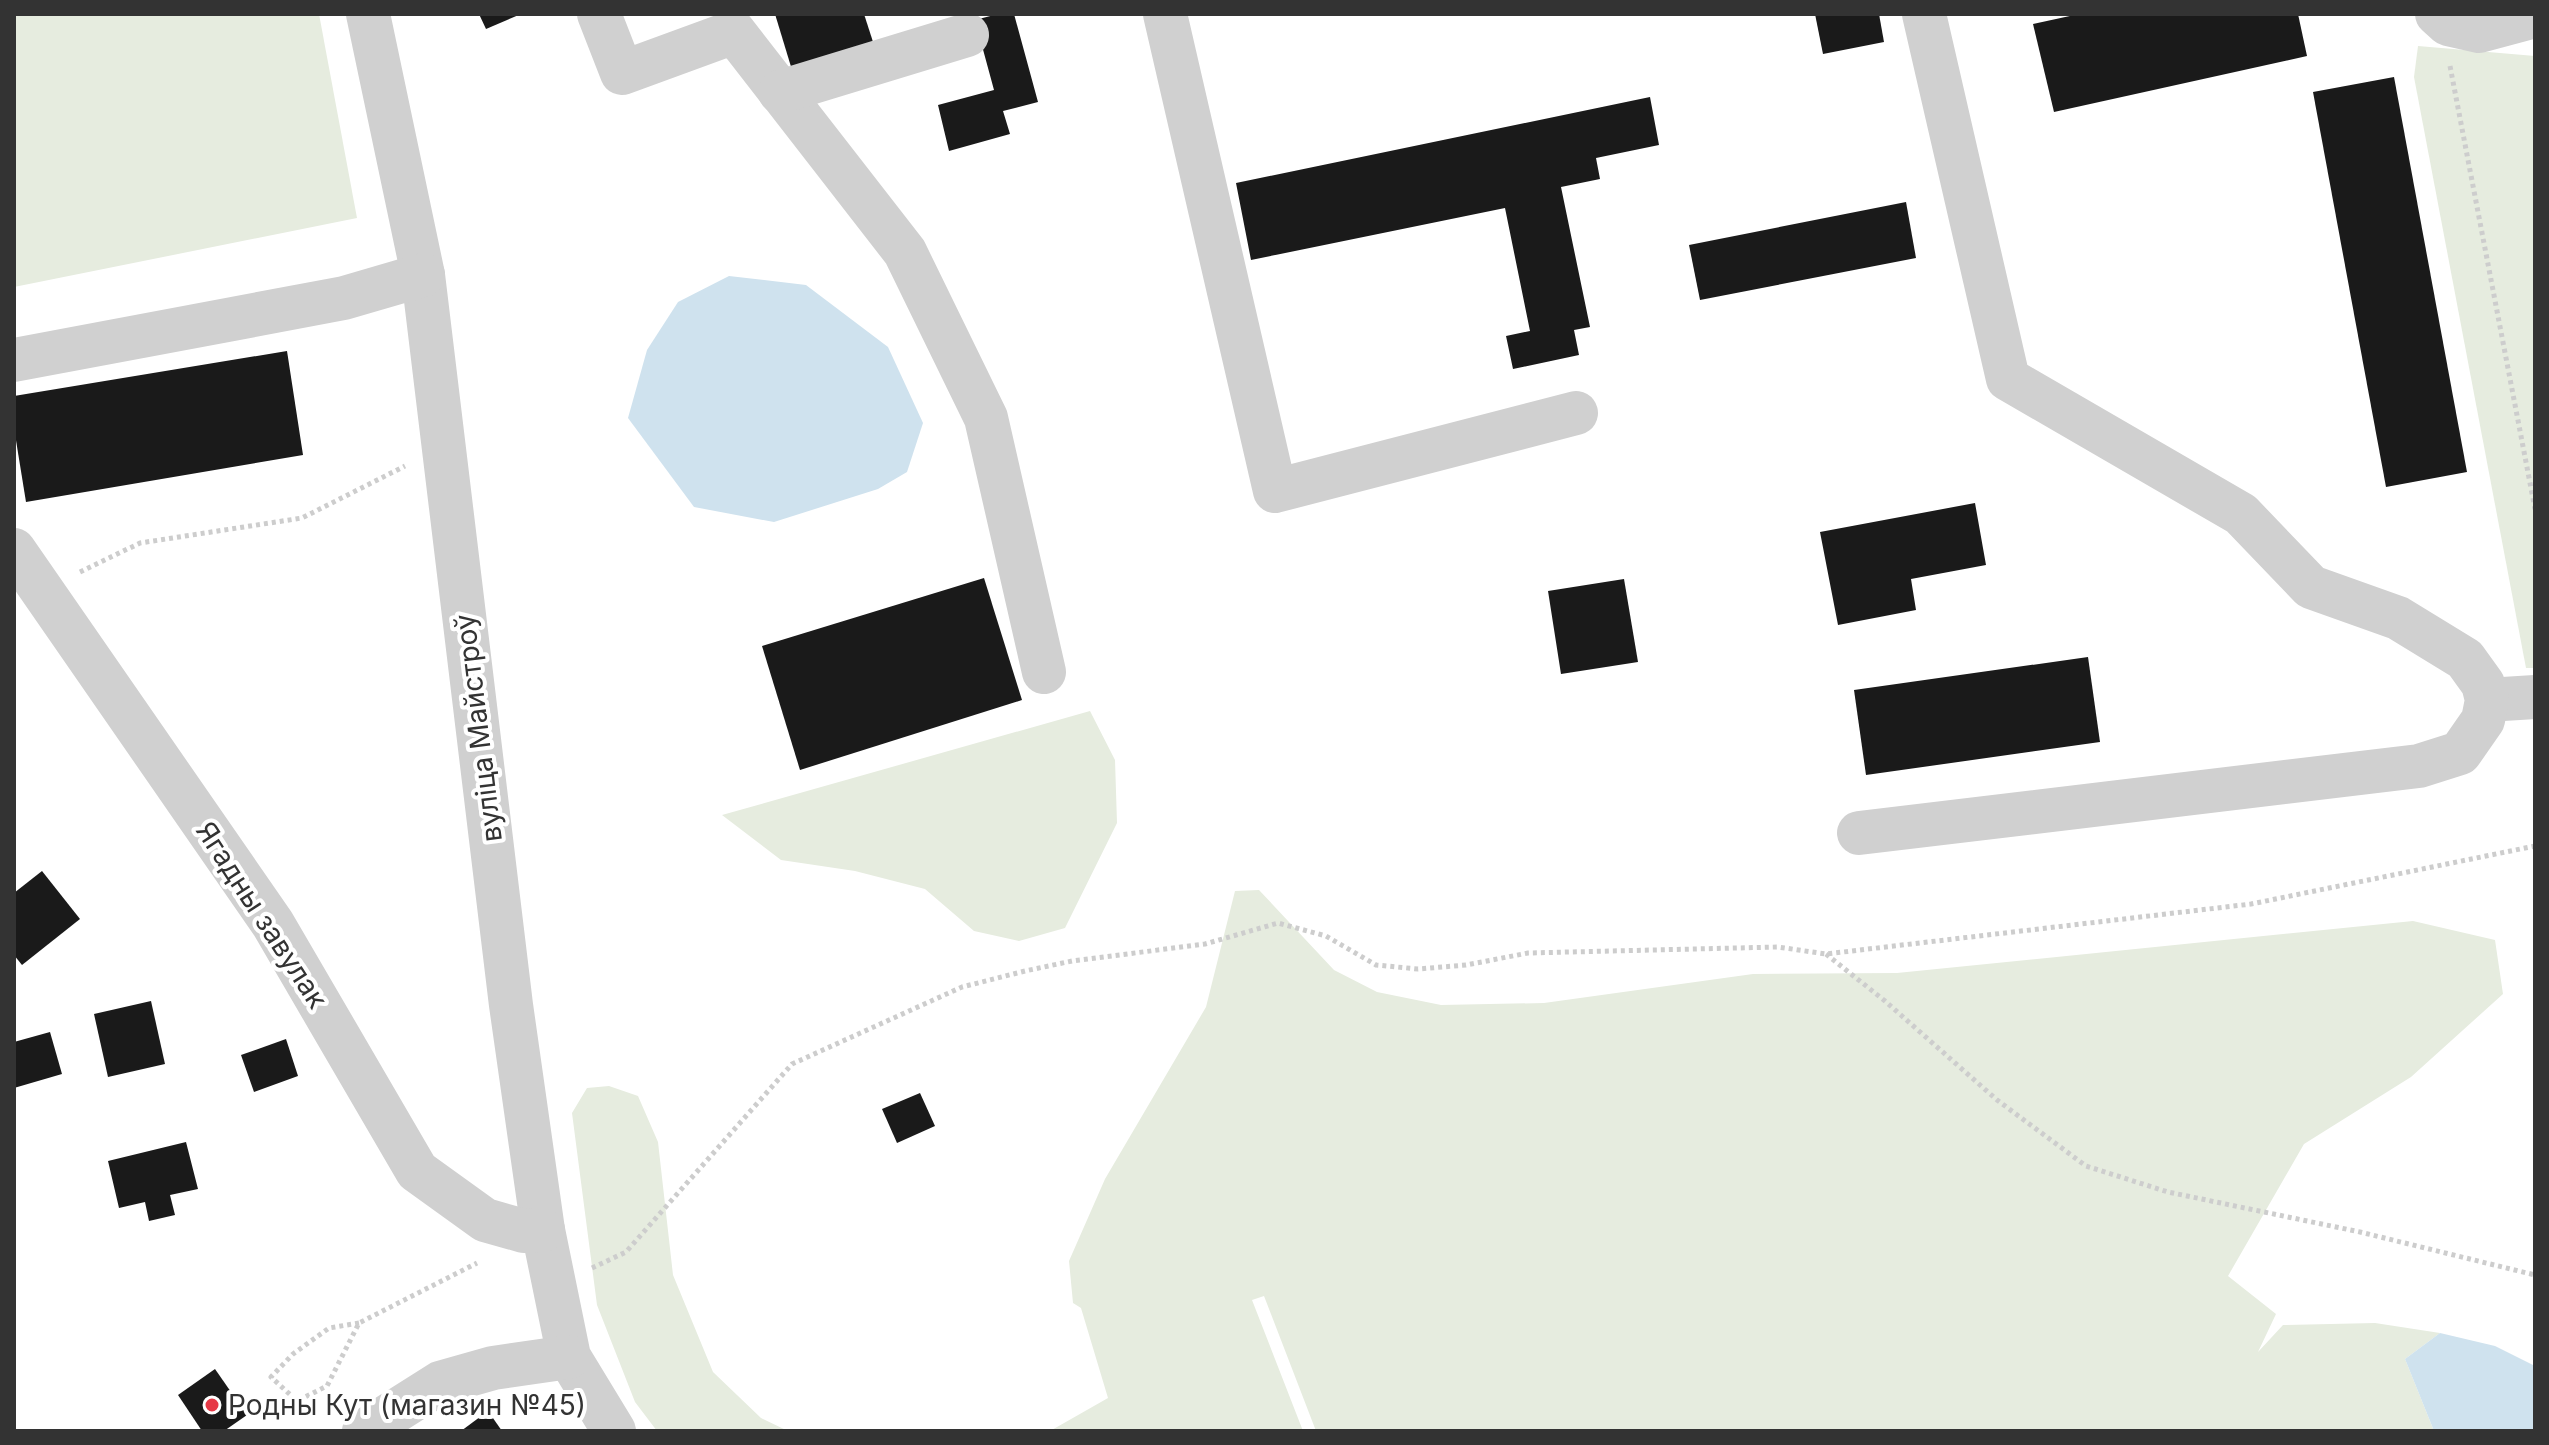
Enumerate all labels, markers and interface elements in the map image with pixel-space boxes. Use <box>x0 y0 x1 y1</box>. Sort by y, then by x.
street label: вуліца Майстроў <box>447 612 509 844</box>
street label: Ягадны завулак <box>189 815 335 1015</box>
place label: Родны Кут (магазин №45) <box>228 1388 586 1422</box>
marker: Родны Кут (магазин №45) <box>203 1396 221 1414</box>

